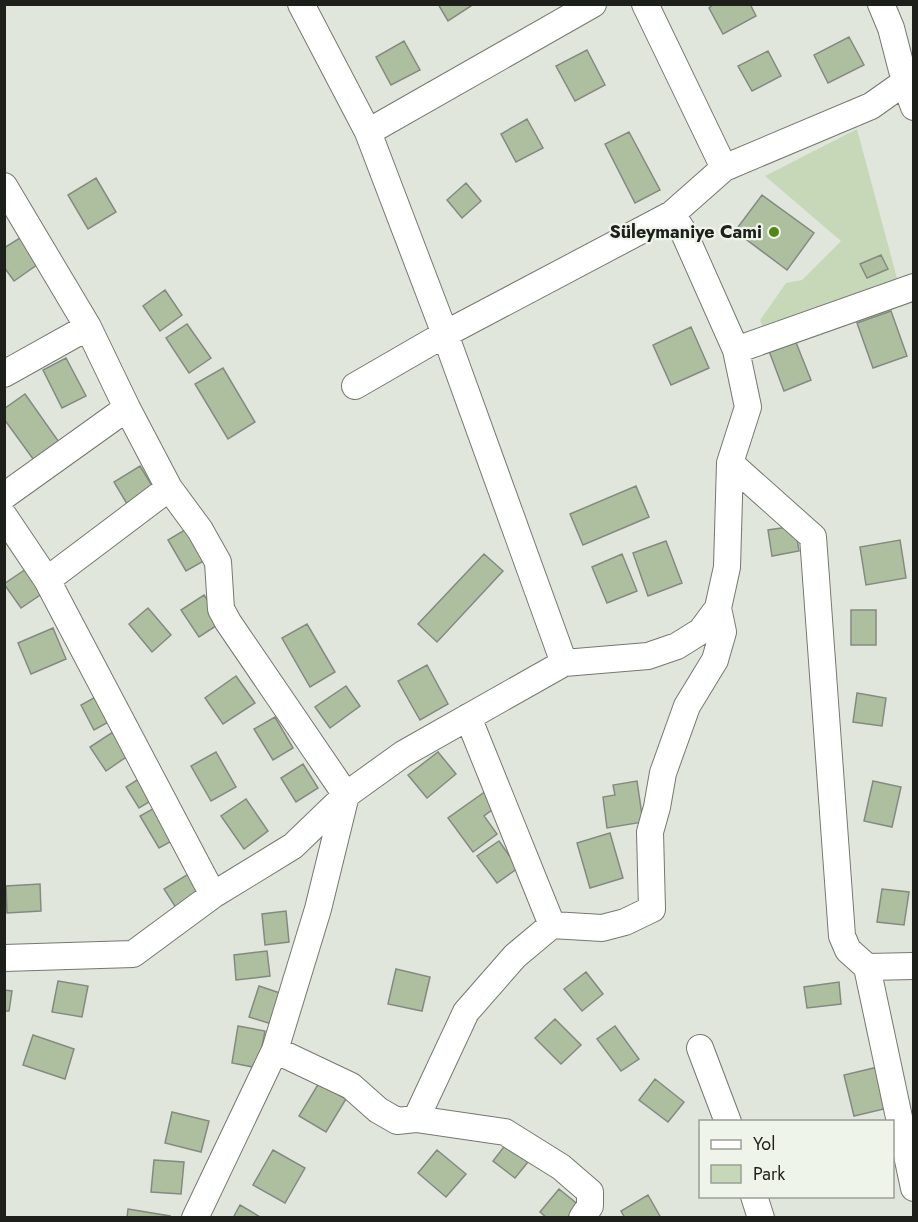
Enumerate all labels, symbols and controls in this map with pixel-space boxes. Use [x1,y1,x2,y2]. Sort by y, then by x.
place label: Süleymaniye Cami [609,219,762,245]
marker: Süleymaniye Cami [767,225,781,239]
legend [699,1120,894,1198]
text: Yol [753,1131,775,1157]
text: Park [753,1161,785,1187]

